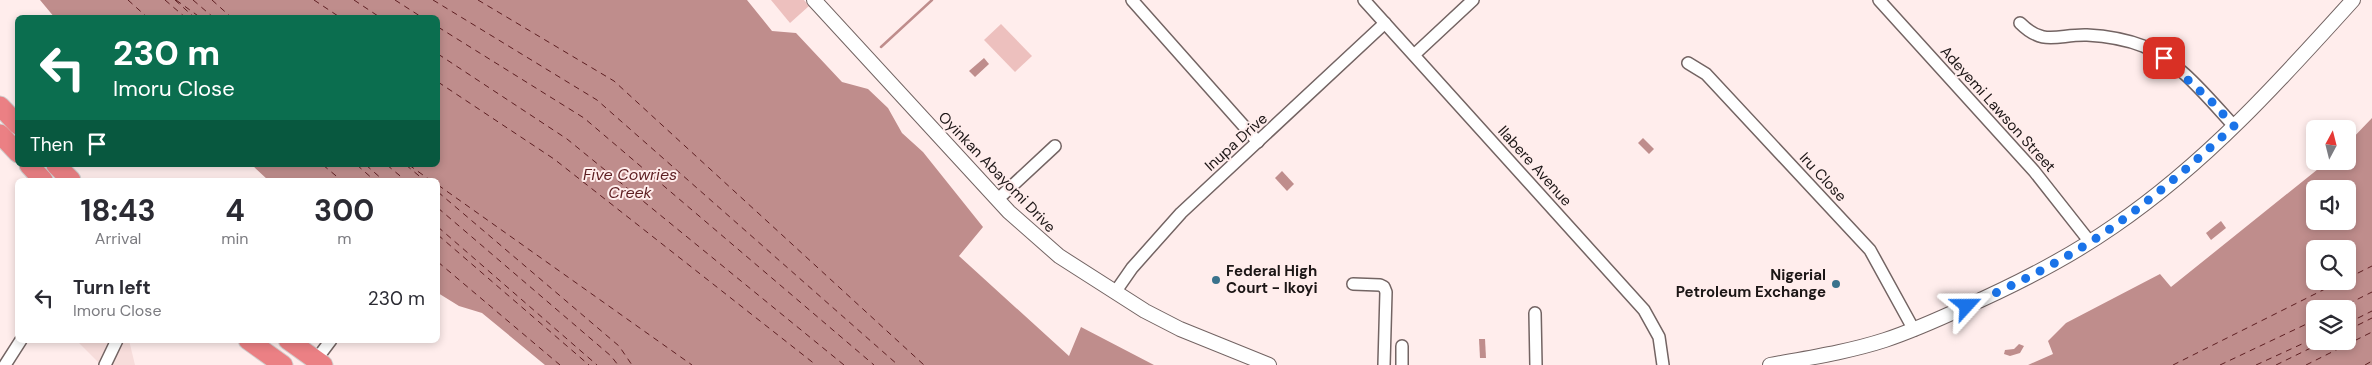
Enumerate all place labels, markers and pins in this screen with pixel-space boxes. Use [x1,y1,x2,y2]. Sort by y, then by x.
pin [2143,37,2185,79]
place label: Federal High Court - Ikoyi [1226,261,1318,298]
place label: Nigerial Petroleum Exchange [1676,265,1826,302]
marker: Federal High Court - Ikoyi [1210,274,1222,286]
marker: Nigerial Petroleum Exchange [1830,278,1842,290]

